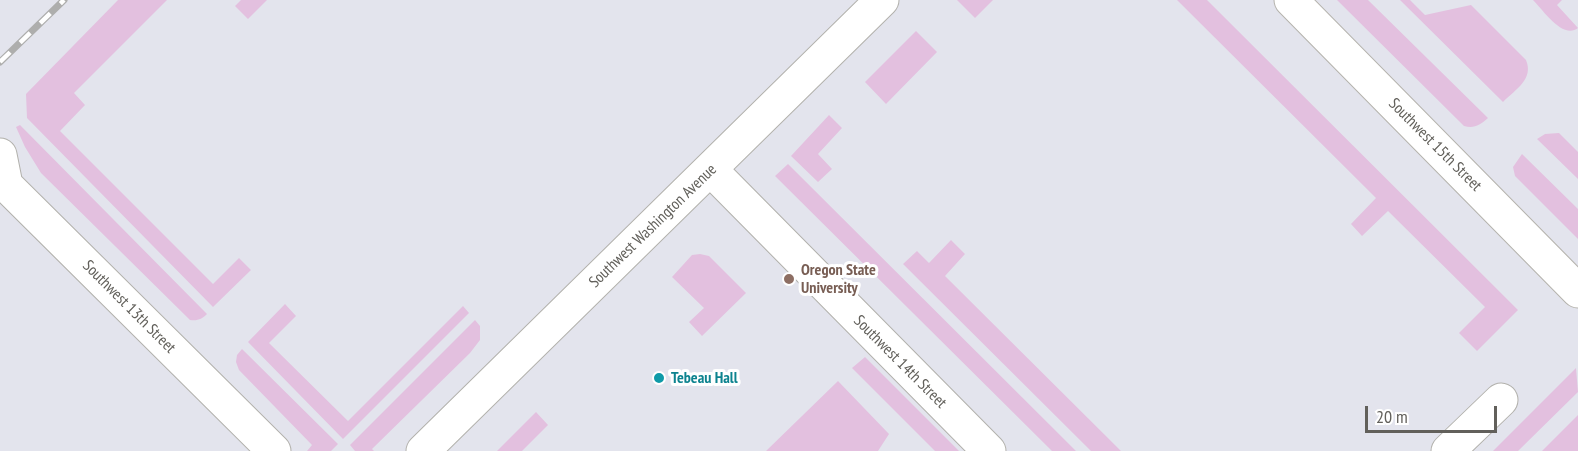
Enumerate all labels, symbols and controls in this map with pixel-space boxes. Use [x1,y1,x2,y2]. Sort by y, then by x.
street label: Southwest 15th Street [1385,95,1485,195]
street label: Southwest Washington Avenue [585,160,721,292]
street label: Southwest 13th Street [79,257,179,357]
place label: Oregon State University [801,260,876,298]
marker: Oregon State University [782,272,796,286]
street label: Southwest 14th Street [850,312,950,412]
place label: Tebeau Hall [671,368,738,388]
marker: Tebeau Hall [652,371,666,385]
scale bar [1368,394,1500,432]
text: 20 m [1376,405,1408,428]

